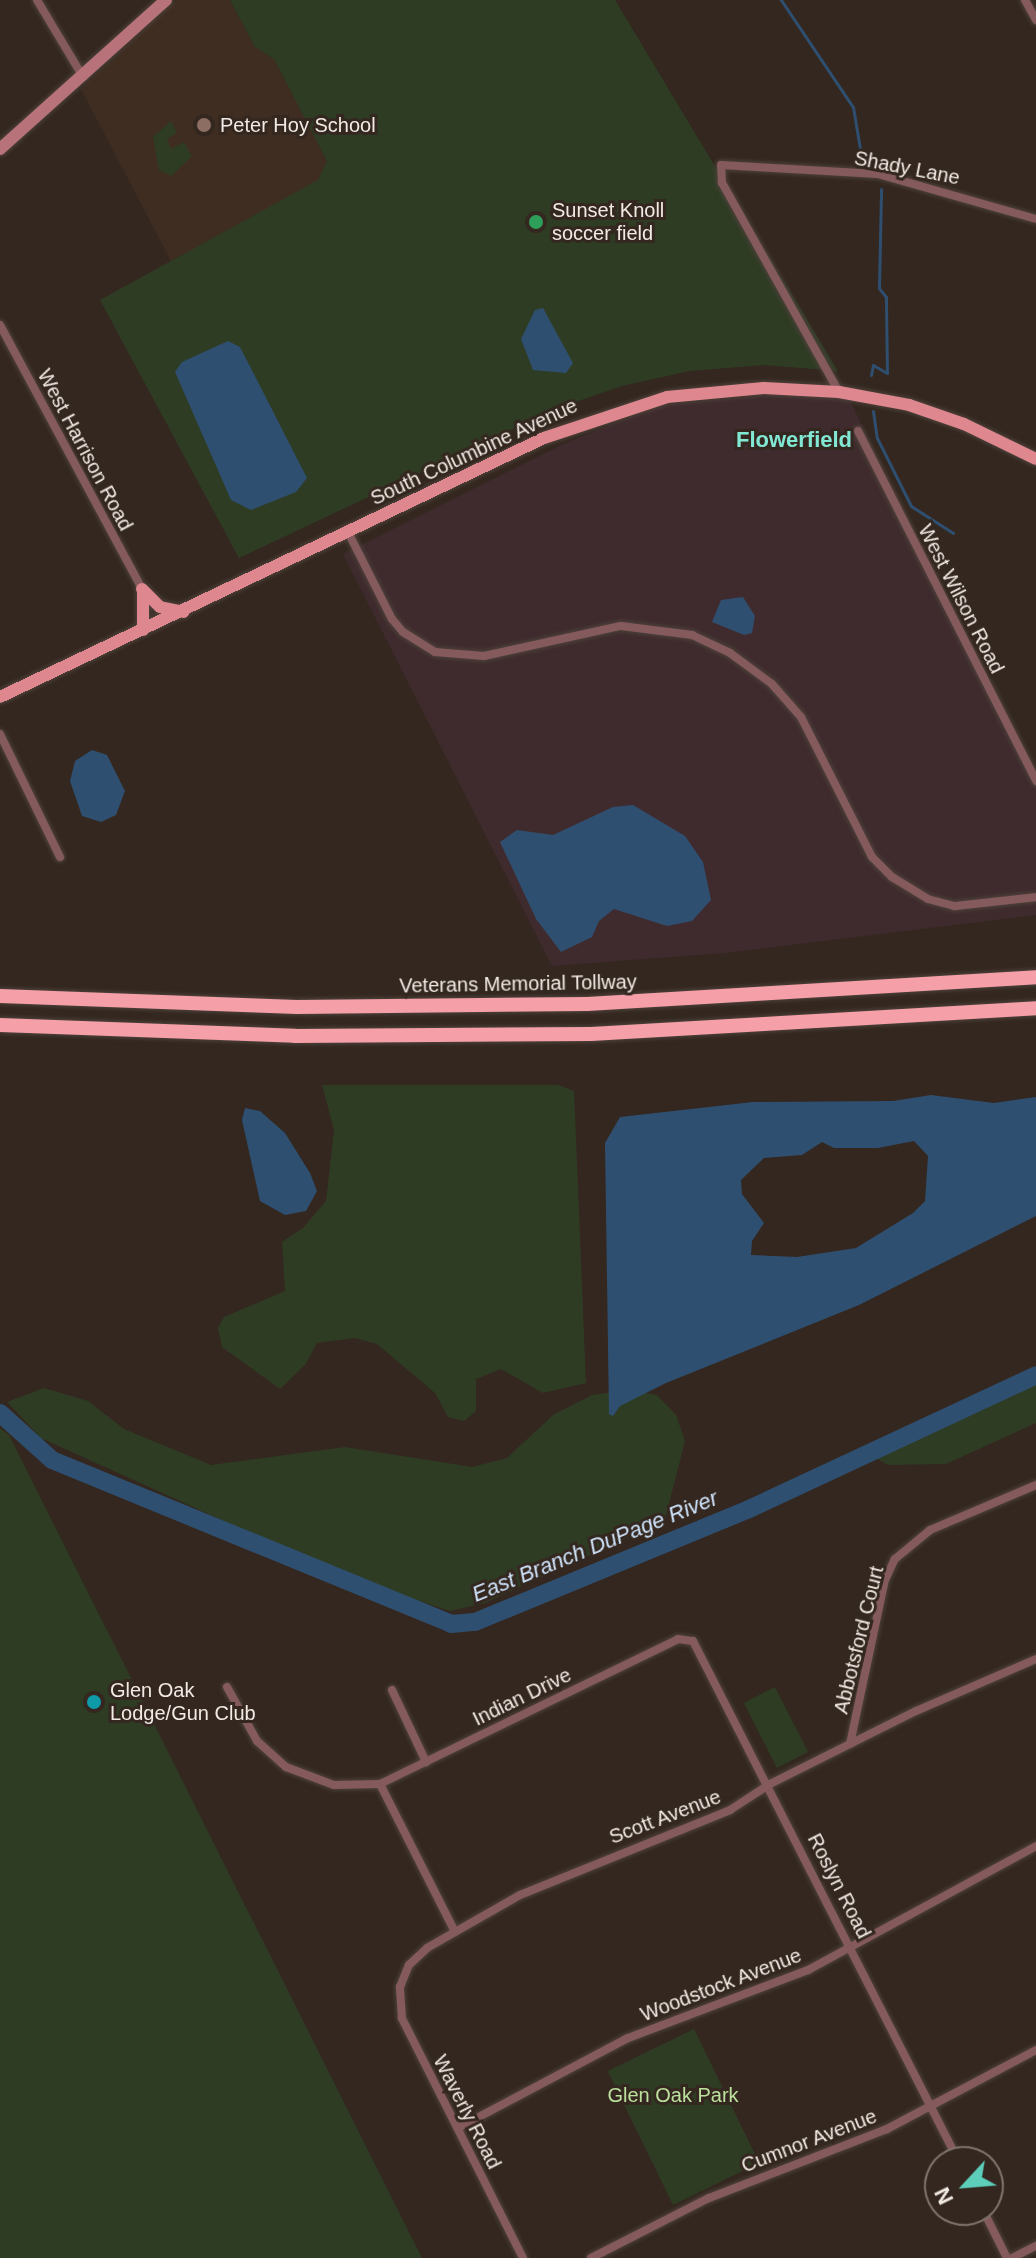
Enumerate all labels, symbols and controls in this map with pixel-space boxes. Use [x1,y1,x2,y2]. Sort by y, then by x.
place label: Peter Hoy School [220,113,376,137]
marker: Peter Hoy School [195,116,213,134]
street label: Shady Lane [852,146,962,190]
place label: Sunset Knoll soccer field [552,198,664,245]
marker: Sunset Knoll soccer field [527,213,545,231]
street label: West Harrison Road [32,365,138,535]
street label: South Columbine Avenue [366,393,582,511]
district label: Flowerfield [736,427,852,453]
street label: West Wilson Road [913,520,1009,678]
street label: Veterans Memorial Tollway [399,970,637,998]
water label: East Branch DuPage River [468,1485,722,1607]
street label: Abbotsford Court [829,1564,889,1716]
street label: Indian Drive [469,1663,575,1731]
place label: Glen Oak Lodge/Gun Club [110,1678,256,1725]
marker: Glen Oak Lodge/Gun Club [85,1693,103,1711]
street label: Scott Avenue [605,1785,725,1849]
street label: Roslyn Road [802,1830,876,1942]
street label: Woodstock Avenue [637,1943,805,2027]
street label: Waverly Road [428,2051,506,2173]
park label: Glen Oak Park [607,2083,739,2107]
street label: Cumnor Avenue [737,2104,881,2178]
north arrow [924,2146,1004,2226]
text: N [929,2183,958,2208]

